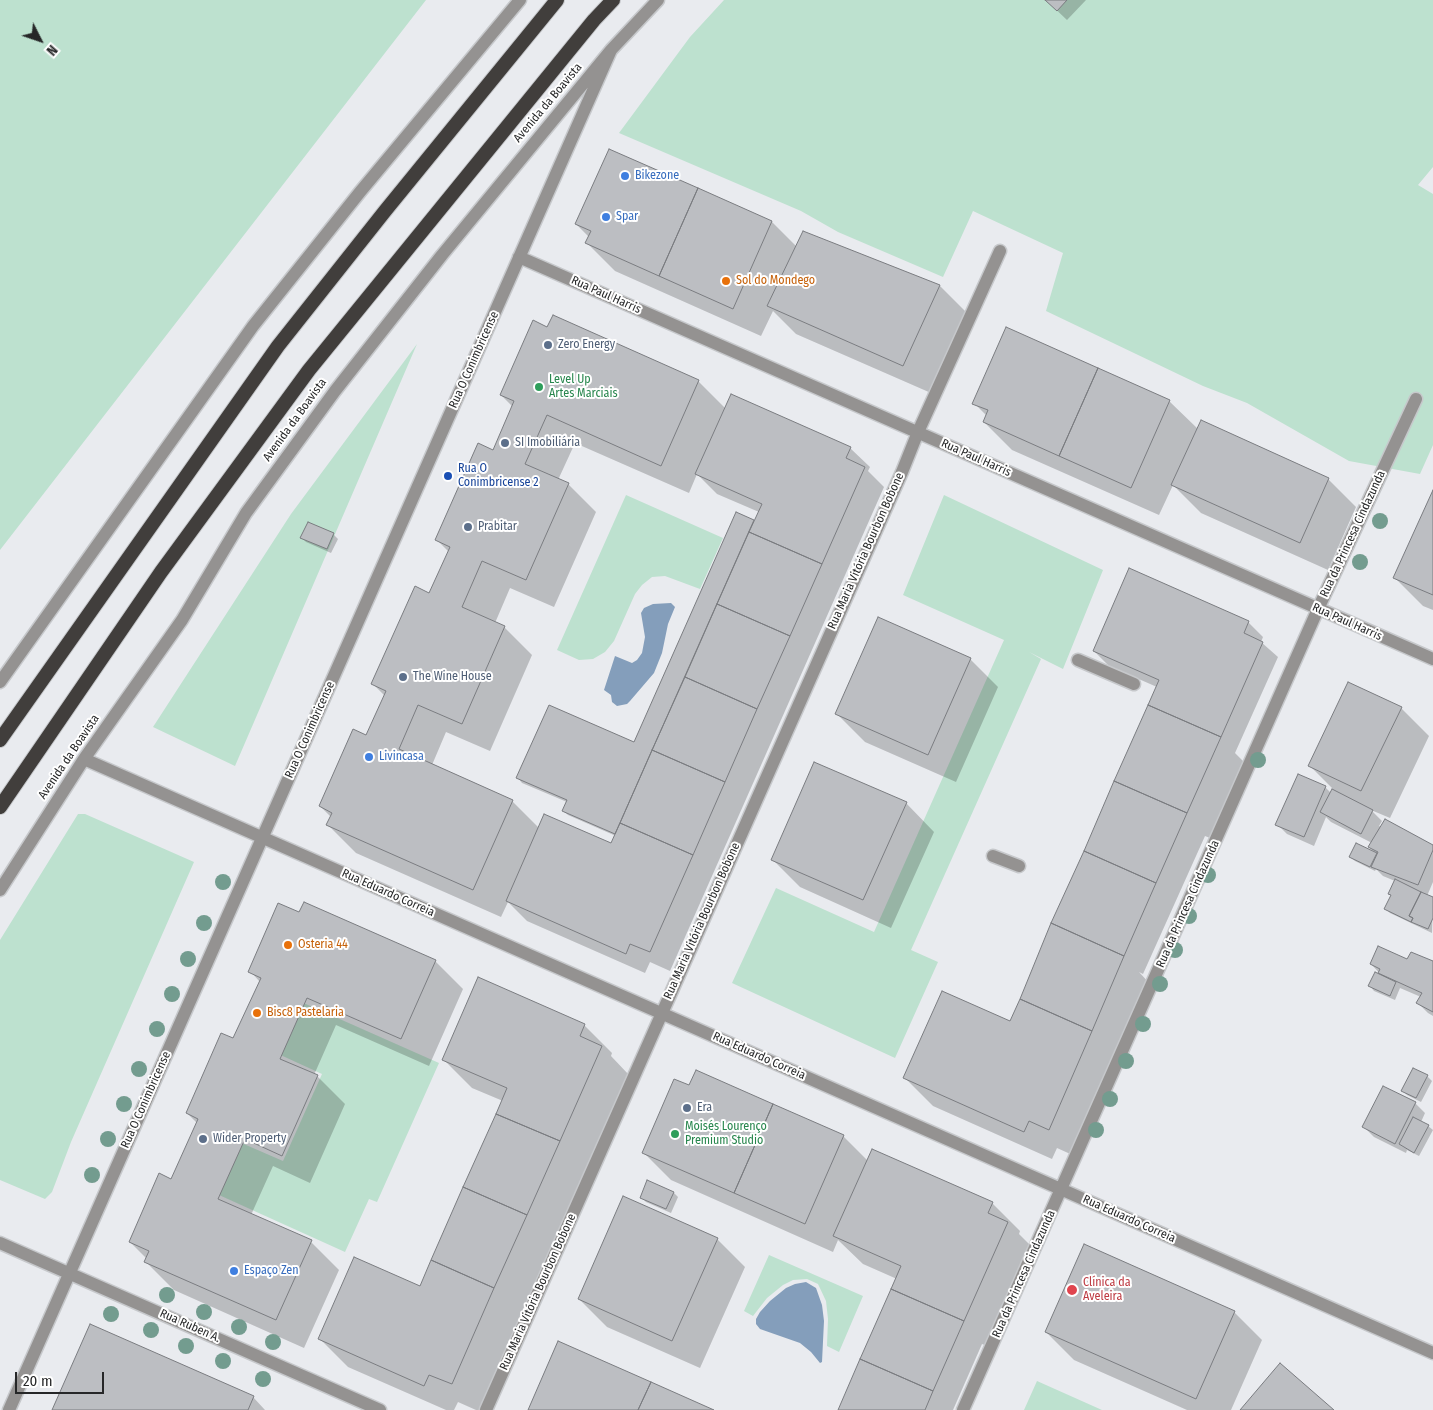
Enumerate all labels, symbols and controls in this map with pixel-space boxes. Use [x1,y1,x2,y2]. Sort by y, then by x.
north arrow [15,15,65,65]
text: N [43,41,61,59]
street label: Avenida da Boavista [511,61,585,145]
place label: Bikezone [635,169,679,183]
marker: Bikezone [619,170,631,182]
place label: Spar [616,210,638,224]
marker: Spar [600,211,612,223]
street label: Rua Paul Harris [569,273,643,317]
place label: Sol do Mondego [736,274,815,288]
marker: Sol do Mondego [720,275,732,287]
street label: Rua O Conimbricense [446,309,502,411]
place label: Zero Energy [558,338,615,352]
marker: Zero Energy [542,339,554,351]
place label: Level Up Artes Marciais [549,373,618,401]
street label: Avenida da Boavista [260,376,330,464]
marker: Level Up Artes Marciais [533,381,545,393]
place label: SI Imobiliária [515,436,580,450]
street label: Rua Paul Harris [939,436,1013,480]
marker: SI Imobiliária [499,437,511,449]
place label: Rua O Conimbricense 2 [458,462,539,490]
street label: Rua da Princesa Cindazunda [1317,468,1389,600]
marker: Rua O Conimbricense 2 [442,470,454,482]
street label: Rua Maria Vitória Bourbon Bobone [825,470,907,632]
place label: Prabitar [478,520,517,534]
marker: Prabitar [462,521,474,533]
street label: Rua Paul Harris [1310,600,1384,644]
place label: The Wine House [413,670,492,684]
marker: The Wine House [397,671,409,683]
street label: Rua O Conimbricense [282,679,338,781]
street label: Avenida da Boavista [35,712,103,802]
place label: Livincasa [379,750,424,764]
marker: Livincasa [363,751,375,763]
street label: Rua da Princesa Cindazunda [1153,838,1223,970]
street label: Rua Maria Vitória Bourbon Bobone [661,840,743,1002]
street label: Rua Eduardo Correia [339,866,437,920]
place label: Osteria 44 [298,938,348,952]
marker: Osteria 44 [282,939,294,951]
place label: Bisc8 Pastelaria [267,1006,344,1020]
marker: Bisc8 Pastelaria [251,1007,263,1019]
street label: Rua Eduardo Correia [710,1029,808,1083]
street label: Rua O Conimbricense [118,1049,174,1151]
place label: Era [697,1101,712,1115]
marker: Era [681,1102,693,1114]
place label: Moisés Lourenço Premium Studio [685,1120,767,1148]
marker: Moisés Lourenço Premium Studio [669,1128,681,1140]
place label: Wider Property [213,1132,286,1146]
marker: Wider Property [197,1133,209,1145]
street label: Rua Eduardo Correia [1080,1192,1178,1246]
street label: Rua da Princesa Cindazunda [989,1208,1059,1340]
street label: Rua Maria Vitória Bourbon Bobone [497,1211,579,1373]
place label: Espaço Zen [244,1264,299,1278]
marker: Espaço Zen [228,1265,240,1277]
place label: Clínica da Aveleira [1083,1276,1131,1304]
marker: Clínica da Aveleira [1065,1283,1079,1297]
street label: Rua Ruben A. [158,1306,222,1346]
scale bar [18,1362,106,1394]
text: 20 m [23,1372,53,1390]

